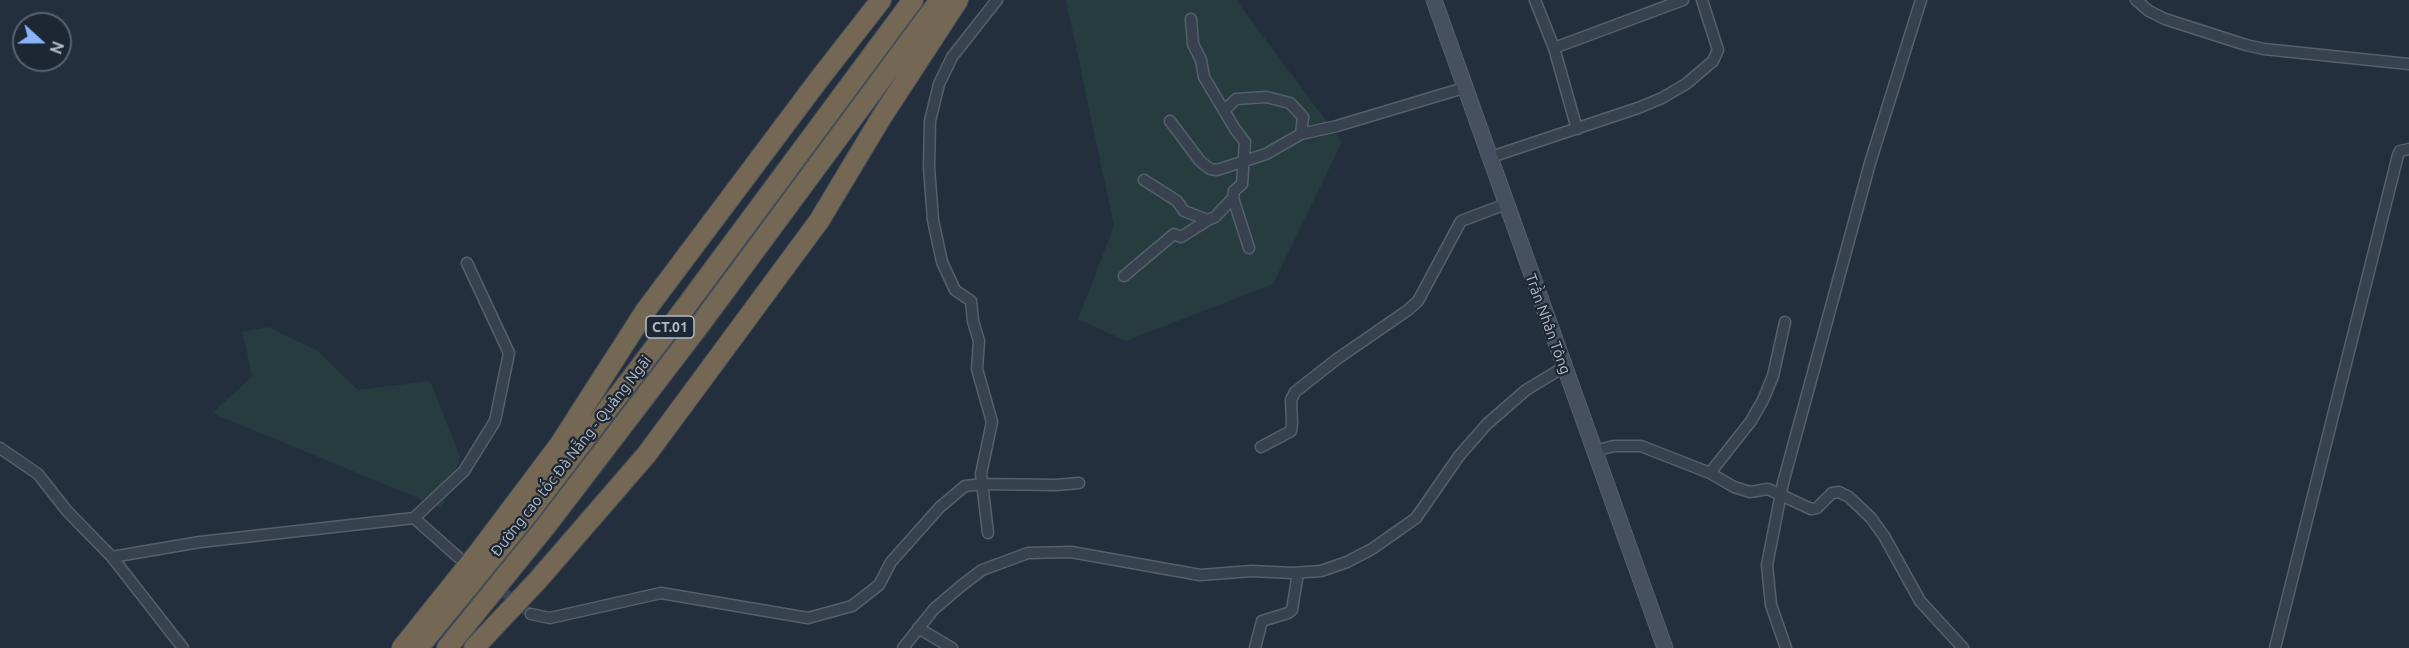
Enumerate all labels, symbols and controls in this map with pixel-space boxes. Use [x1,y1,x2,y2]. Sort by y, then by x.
north arrow [12,12,72,72]
text: N [46,39,67,57]
street label: Trần Nhân Tông [1521,271,1575,377]
road number: CT.01 [646,316,694,338]
street label: Đường cao tốc Đà Nẵng - Quảng Ngãi [487,352,655,560]

